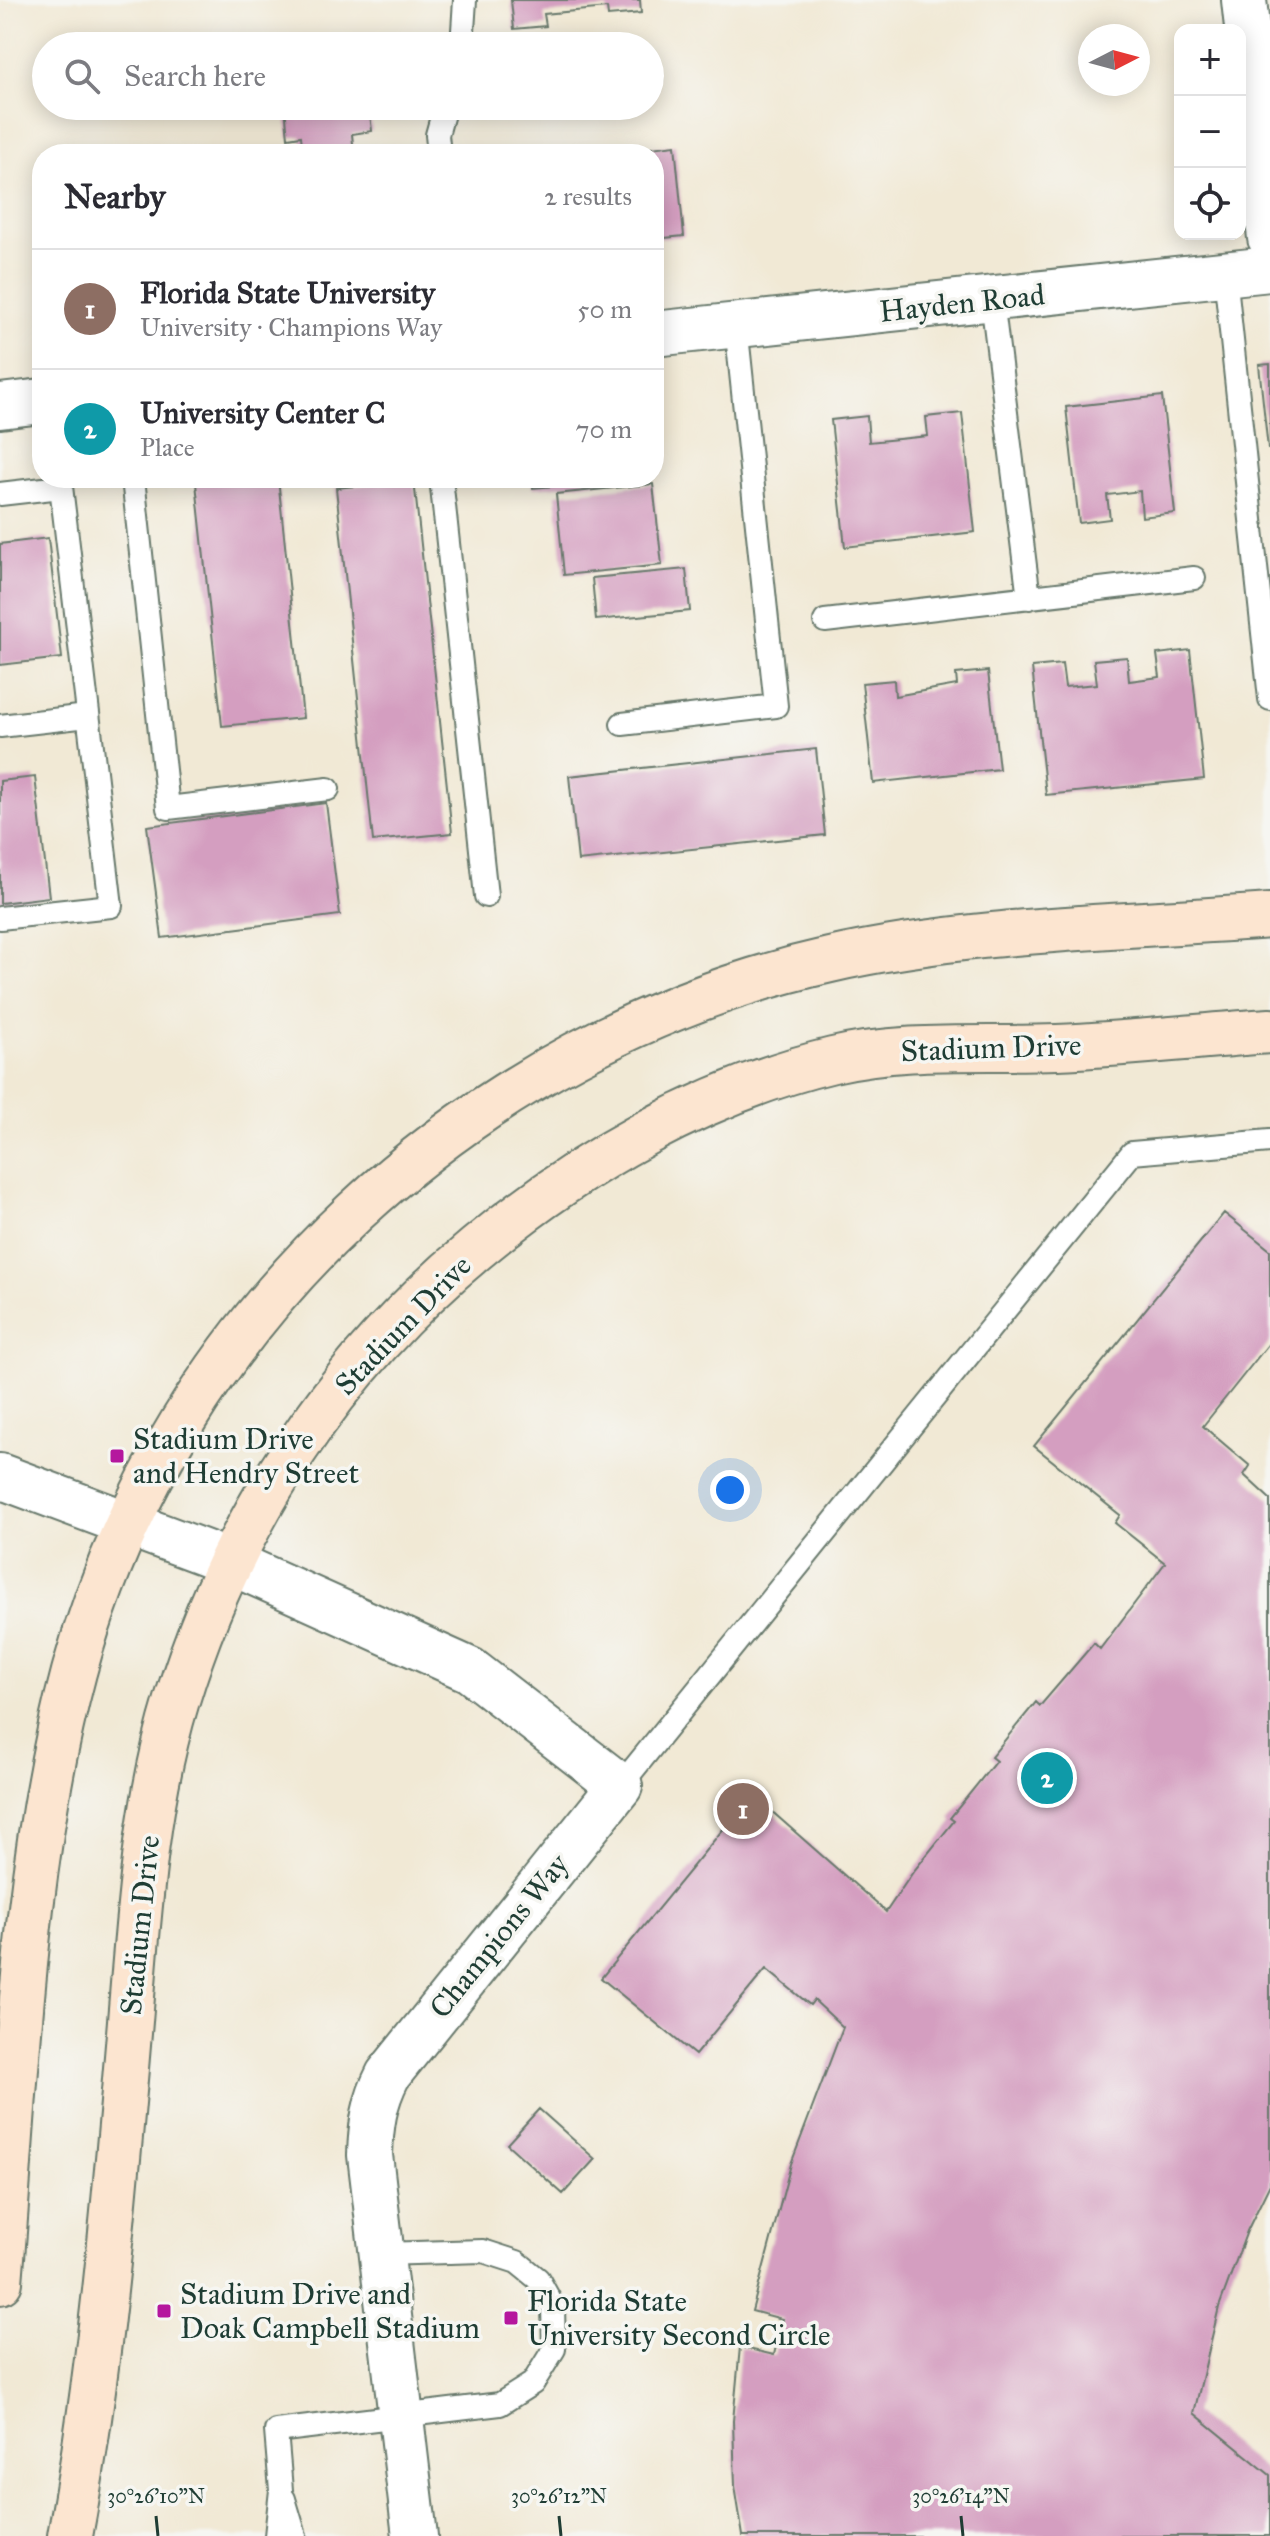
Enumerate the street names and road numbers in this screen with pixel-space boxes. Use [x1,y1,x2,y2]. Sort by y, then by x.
street label: Hayden Road [877,276,1047,330]
street label: Stadium Drive [900,1027,1082,1069]
street label: Stadium Drive [327,1248,479,1402]
street label: Stadium Drive [113,1833,167,2017]
street label: Champions Way [422,1846,577,2025]

